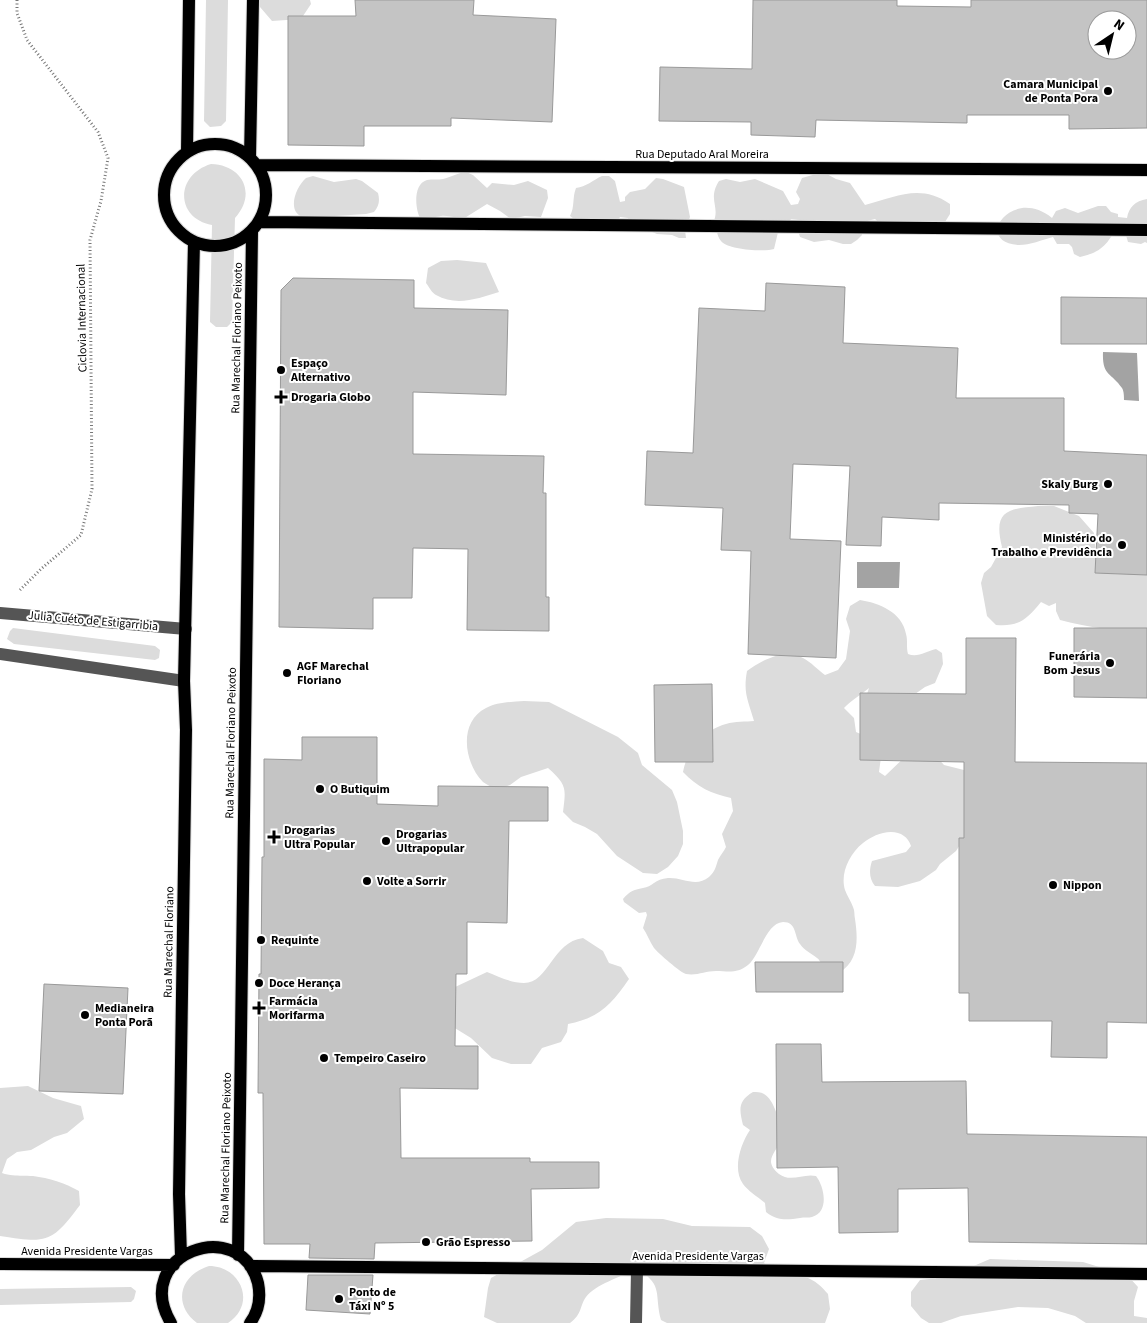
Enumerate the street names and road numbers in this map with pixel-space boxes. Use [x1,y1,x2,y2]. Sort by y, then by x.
street label: Rua Deputado Aral Moreira [635,146,769,163]
street label: Rua Marechal Floriano Peixoto [227,262,247,414]
street label: Ciclovia Internacional [73,263,91,373]
street label: Julia Cuéto de Estigarribia [27,607,159,635]
street label: Rua Marechal Floriano Peixoto [221,667,241,819]
street label: Rua Marechal Floriano [160,886,178,998]
street label: Rua Marechal Floriano Peixoto [216,1072,236,1224]
street label: Avenida Presidente Vargas [21,1243,153,1260]
street label: Avenida Presidente Vargas [632,1248,764,1265]

